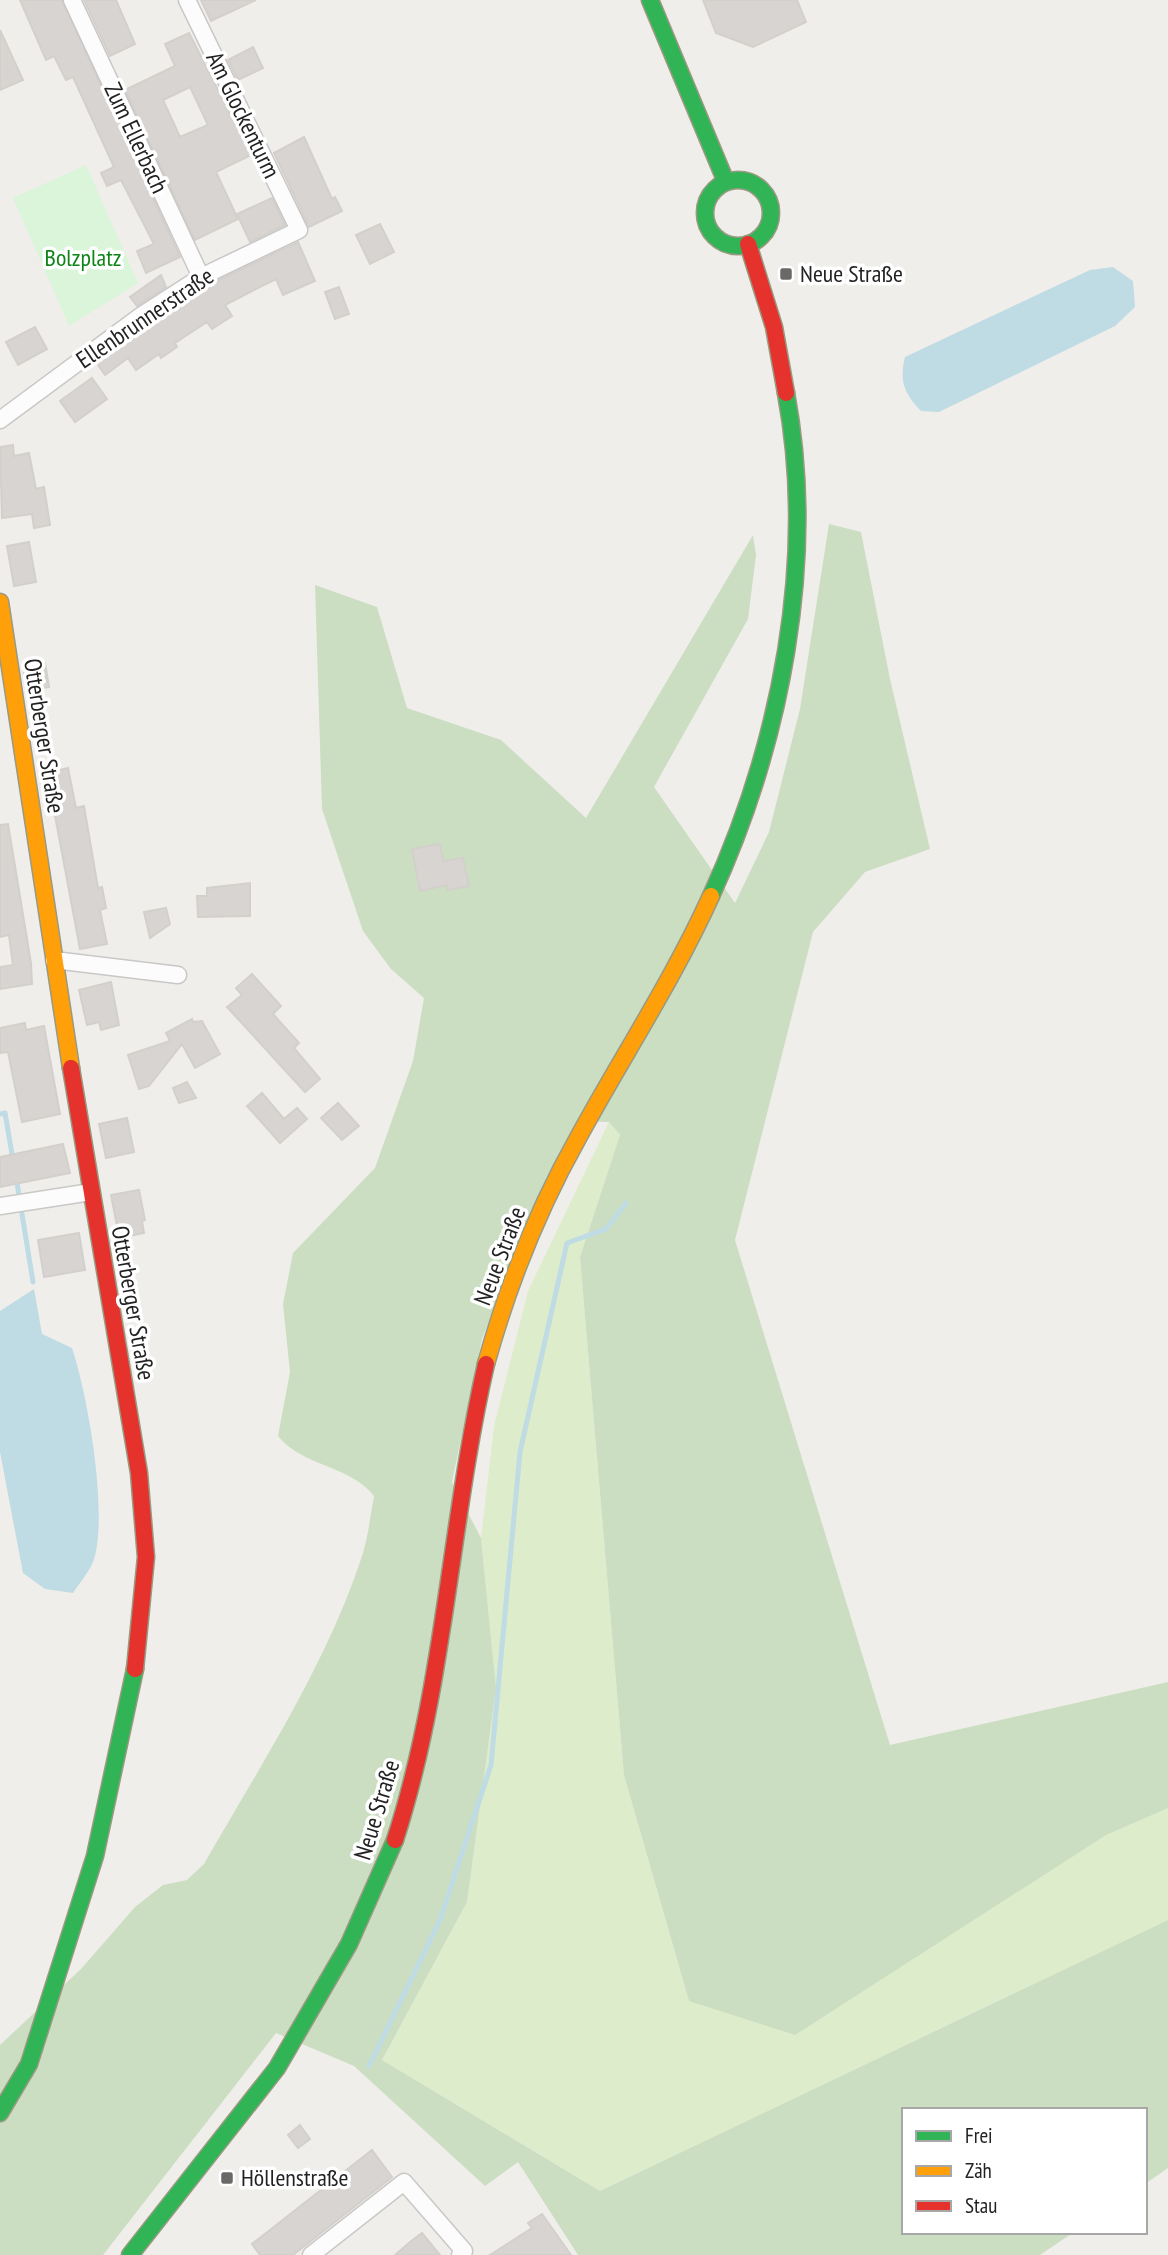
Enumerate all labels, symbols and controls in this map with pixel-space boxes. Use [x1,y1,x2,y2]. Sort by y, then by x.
street label: Am Glockenturm [199,46,287,183]
street label: Zum Ellerbach [97,78,176,198]
park label: Bolzplatz [45,242,121,273]
place label: Neue Straße [800,258,903,289]
street label: Ellenbrunnerstraße [70,260,219,375]
marker: Neue Straße [778,266,794,282]
street label: Otterberger Straße [17,656,72,815]
street label: Neue Straße [467,1202,532,1309]
street label: Otterberger Straße [105,1223,162,1383]
street label: Neue Straße [347,1756,406,1864]
legend [902,2108,1147,2234]
text: Frei [965,2122,993,2149]
text: Zäh [965,2157,992,2184]
place label: Höllenstraße [241,2162,348,2193]
marker: Höllenstraße [219,2170,235,2186]
text: Stau [965,2192,997,2219]

